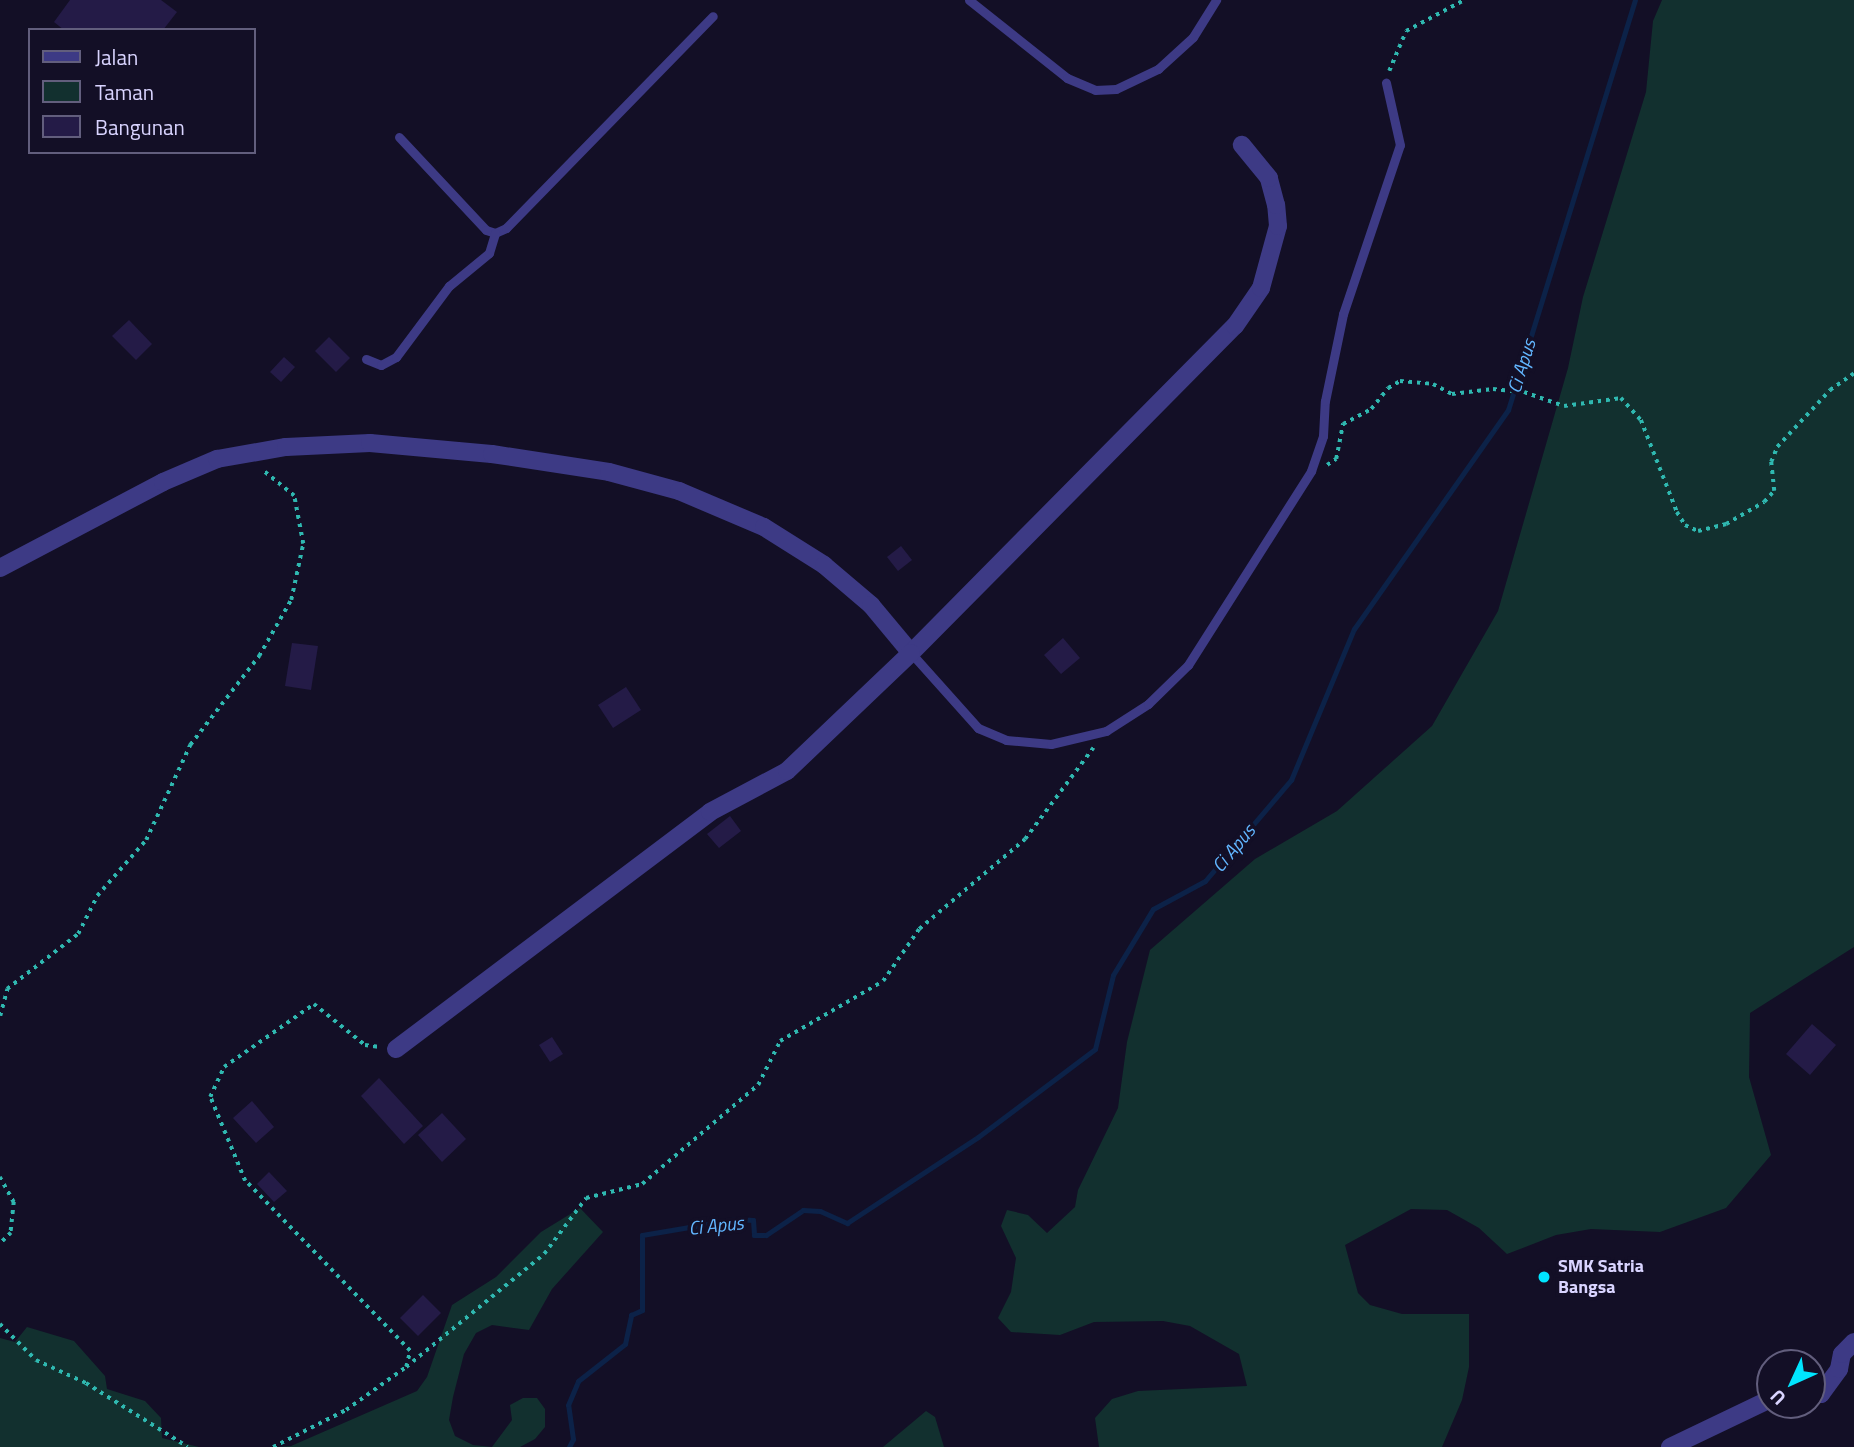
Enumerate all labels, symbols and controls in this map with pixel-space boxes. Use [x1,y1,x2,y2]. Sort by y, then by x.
legend [28,28,256,154]
text: Jalan [95,41,138,73]
text: Taman [95,76,154,108]
text: Bangunan [95,111,185,143]
water label: Ci Apus [1502,336,1540,396]
water label: Ci Apus [1206,819,1260,877]
water label: Ci Apus [687,1211,745,1239]
place label: SMK Satria Bangsa [1558,1256,1644,1298]
marker: SMK Satria Bangsa [1536,1269,1552,1285]
north arrow [1756,1349,1826,1419]
text: U [1763,1383,1792,1412]

